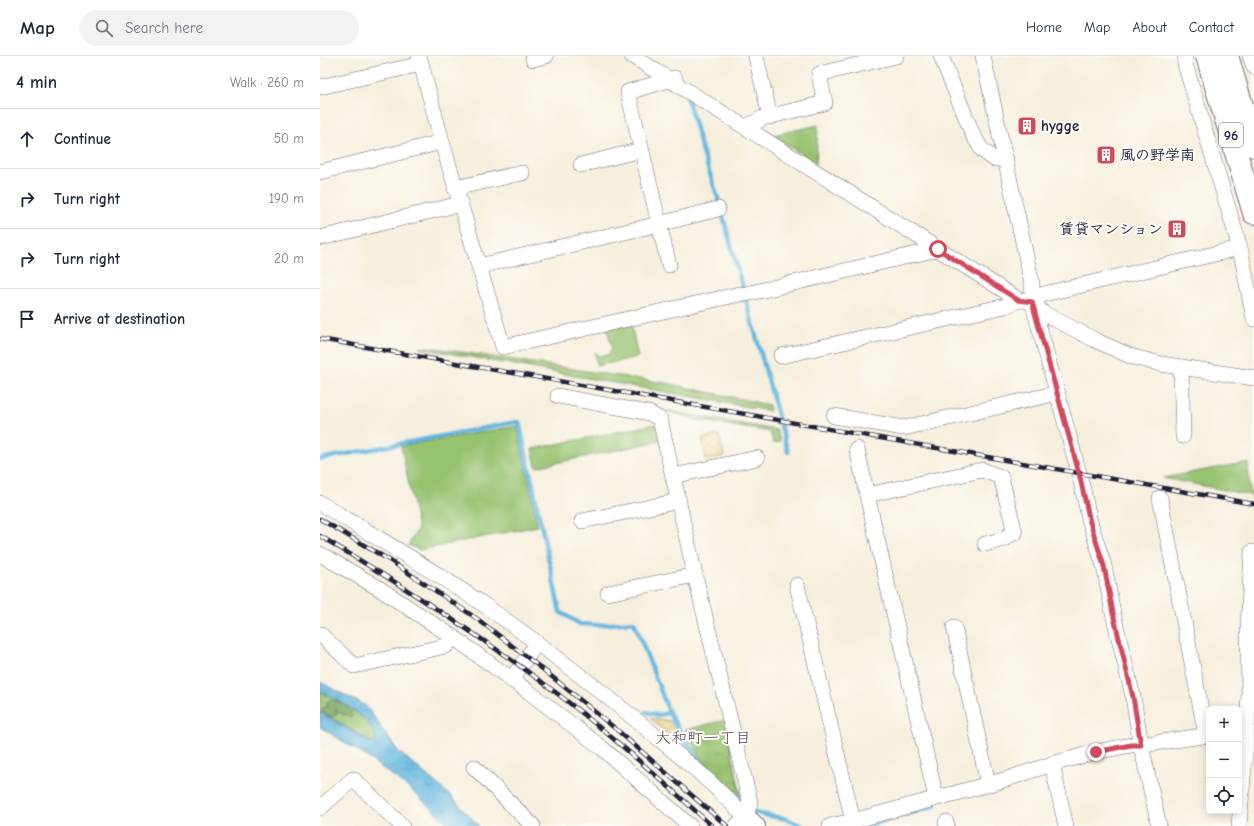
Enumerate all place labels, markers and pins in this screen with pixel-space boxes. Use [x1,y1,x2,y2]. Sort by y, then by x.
building icon: hygge [1016,115,1038,137]
place label: hygge [1041,117,1079,135]
building icon: 風の野学南 [1095,144,1117,166]
place label: 風の野学南 [1120,146,1195,164]
building icon: 賃貸マンション [1166,218,1188,240]
place label: 賃貸マンション [1059,220,1163,238]

